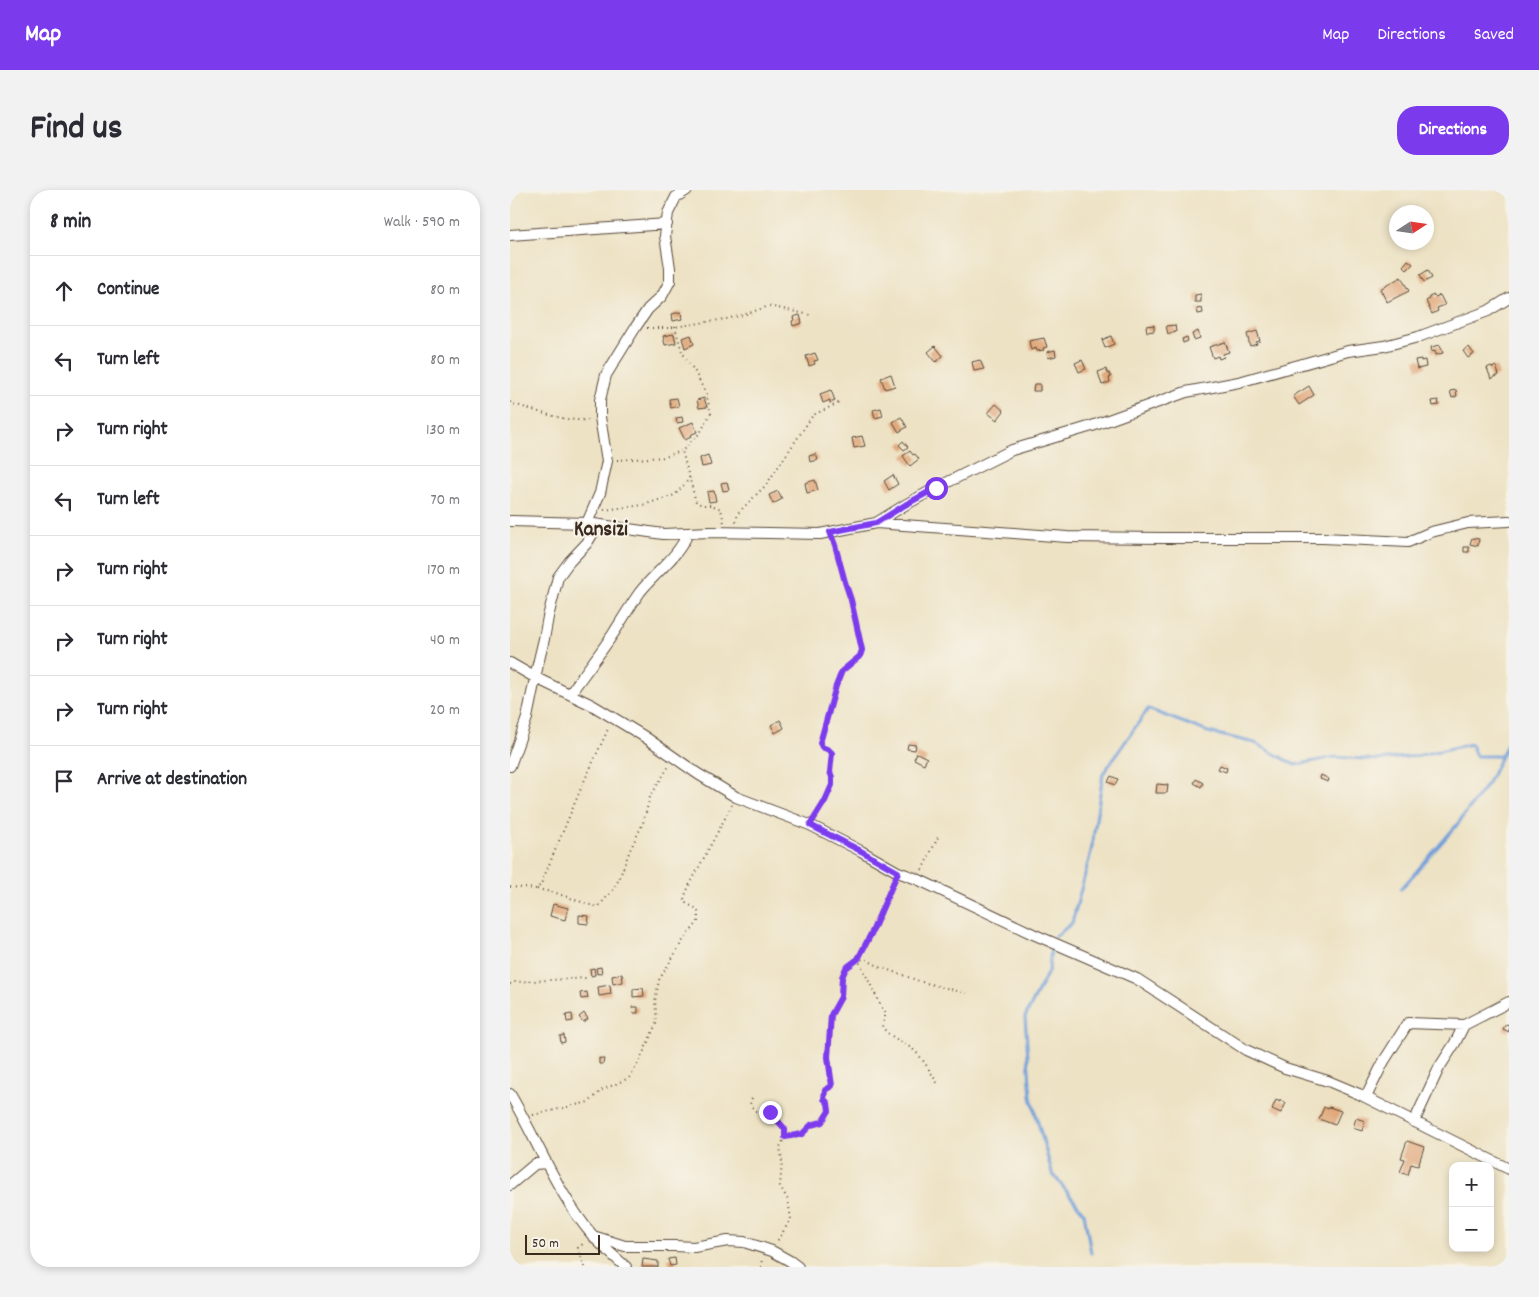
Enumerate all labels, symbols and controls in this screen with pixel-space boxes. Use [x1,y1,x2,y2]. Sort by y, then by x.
text: Map [25,18,61,52]
text: Map [1322,23,1349,48]
text: Directions [1377,23,1446,48]
text: Saved [1474,23,1514,48]
text: Find us [30,105,122,155]
button: Directions [1397,106,1509,155]
north arrow [1389,205,1434,250]
text: 8 min [50,208,91,238]
text: Walk · 590 m [384,211,460,234]
icon: ahead [50,277,78,305]
text: Continue [97,277,159,304]
text: 80 m [430,279,460,302]
icon: left [50,347,78,375]
text: Turn left [97,347,160,374]
text: 80 m [430,349,460,372]
icon: right [50,417,78,445]
text: Turn right [97,417,168,444]
text: 130 m [426,419,460,442]
route start [925,477,948,500]
icon: left [50,487,78,515]
text: Turn left [97,487,160,514]
text: 70 m [430,489,460,512]
district label: Kansizi [574,516,628,546]
icon: right [50,557,78,585]
text: Turn right [97,557,168,584]
text: 170 m [427,559,460,582]
icon: right [50,627,78,655]
text: Turn right [97,627,168,654]
text: 40 m [430,629,460,652]
icon: right [50,697,78,725]
text: Turn right [97,697,168,724]
text: 20 m [430,699,460,722]
icon: arrive [50,767,78,795]
text: Arrive at destination [97,767,247,794]
route end [759,1101,782,1124]
map controls [1449,1162,1494,1252]
button: + [1449,1162,1494,1207]
button: − [1449,1207,1494,1252]
scale bar [525,1232,600,1255]
text: 50 m [532,1234,559,1254]

